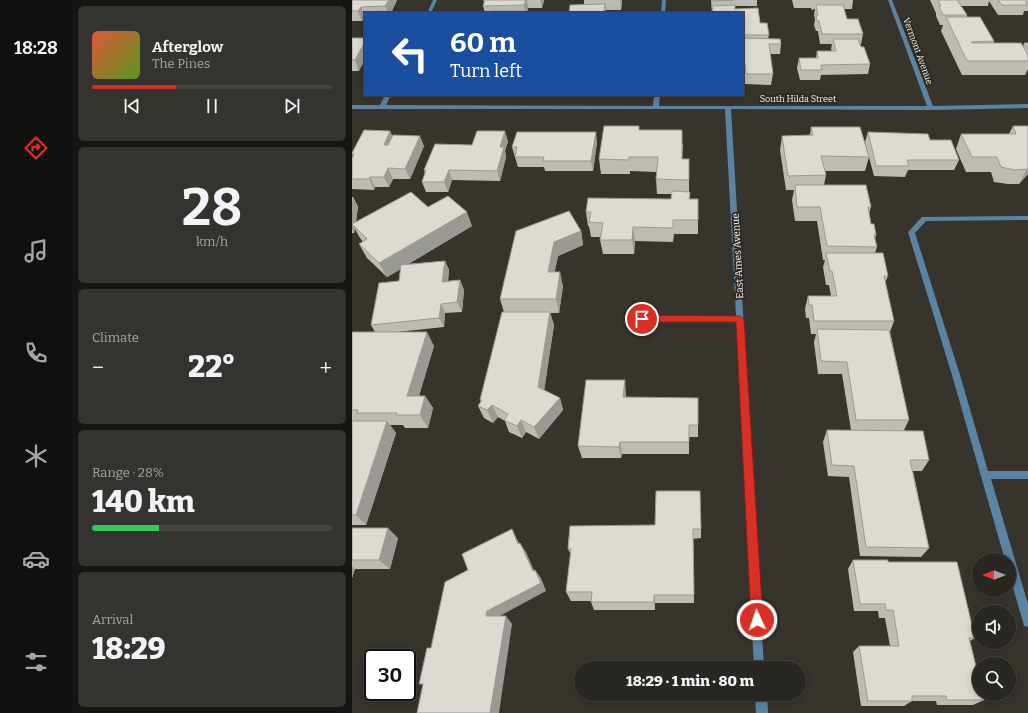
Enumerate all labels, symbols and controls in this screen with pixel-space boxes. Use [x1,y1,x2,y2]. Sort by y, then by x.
street label: Vermont Avenue [901,16,935,86]
text: 60 m [450,26,516,59]
icon: left [384,28,436,80]
text: 18:28 [14,37,58,59]
text: Afterglow [152,38,223,56]
text: The Pines [152,56,210,71]
text: Turn left [450,60,522,82]
street label: South Hilda Street [760,94,837,104]
icon: previous [121,95,143,117]
icon: pause [201,95,223,117]
icon: next [281,95,303,117]
icon: directions [22,134,50,162]
text: 28 [182,176,242,239]
street label: East Ames Avenue [730,213,746,299]
text: km/h [196,234,228,249]
icon: music [22,237,50,265]
pin [625,302,659,336]
icon: arrive [631,308,653,330]
text: Climate [92,330,139,345]
icon: phone [22,339,50,367]
text: 22° [188,349,236,385]
text: − [92,354,104,381]
text: + [319,354,332,381]
icon: climate [22,442,50,470]
text: Range · 28% [92,465,164,480]
text: 140 km [92,484,194,520]
icon: car [22,545,50,573]
north arrow [972,553,1016,597]
map controls [972,553,1016,701]
position arrow [736,599,778,641]
button: sound [972,605,1016,649]
text: Arrival [92,612,133,627]
text: 18:29 [92,631,166,667]
icon: filters [22,648,50,676]
speed limit sign: 30 [364,649,416,701]
button: search [972,657,1016,701]
text: 18:29 · 1 min · 80 m [626,672,754,690]

